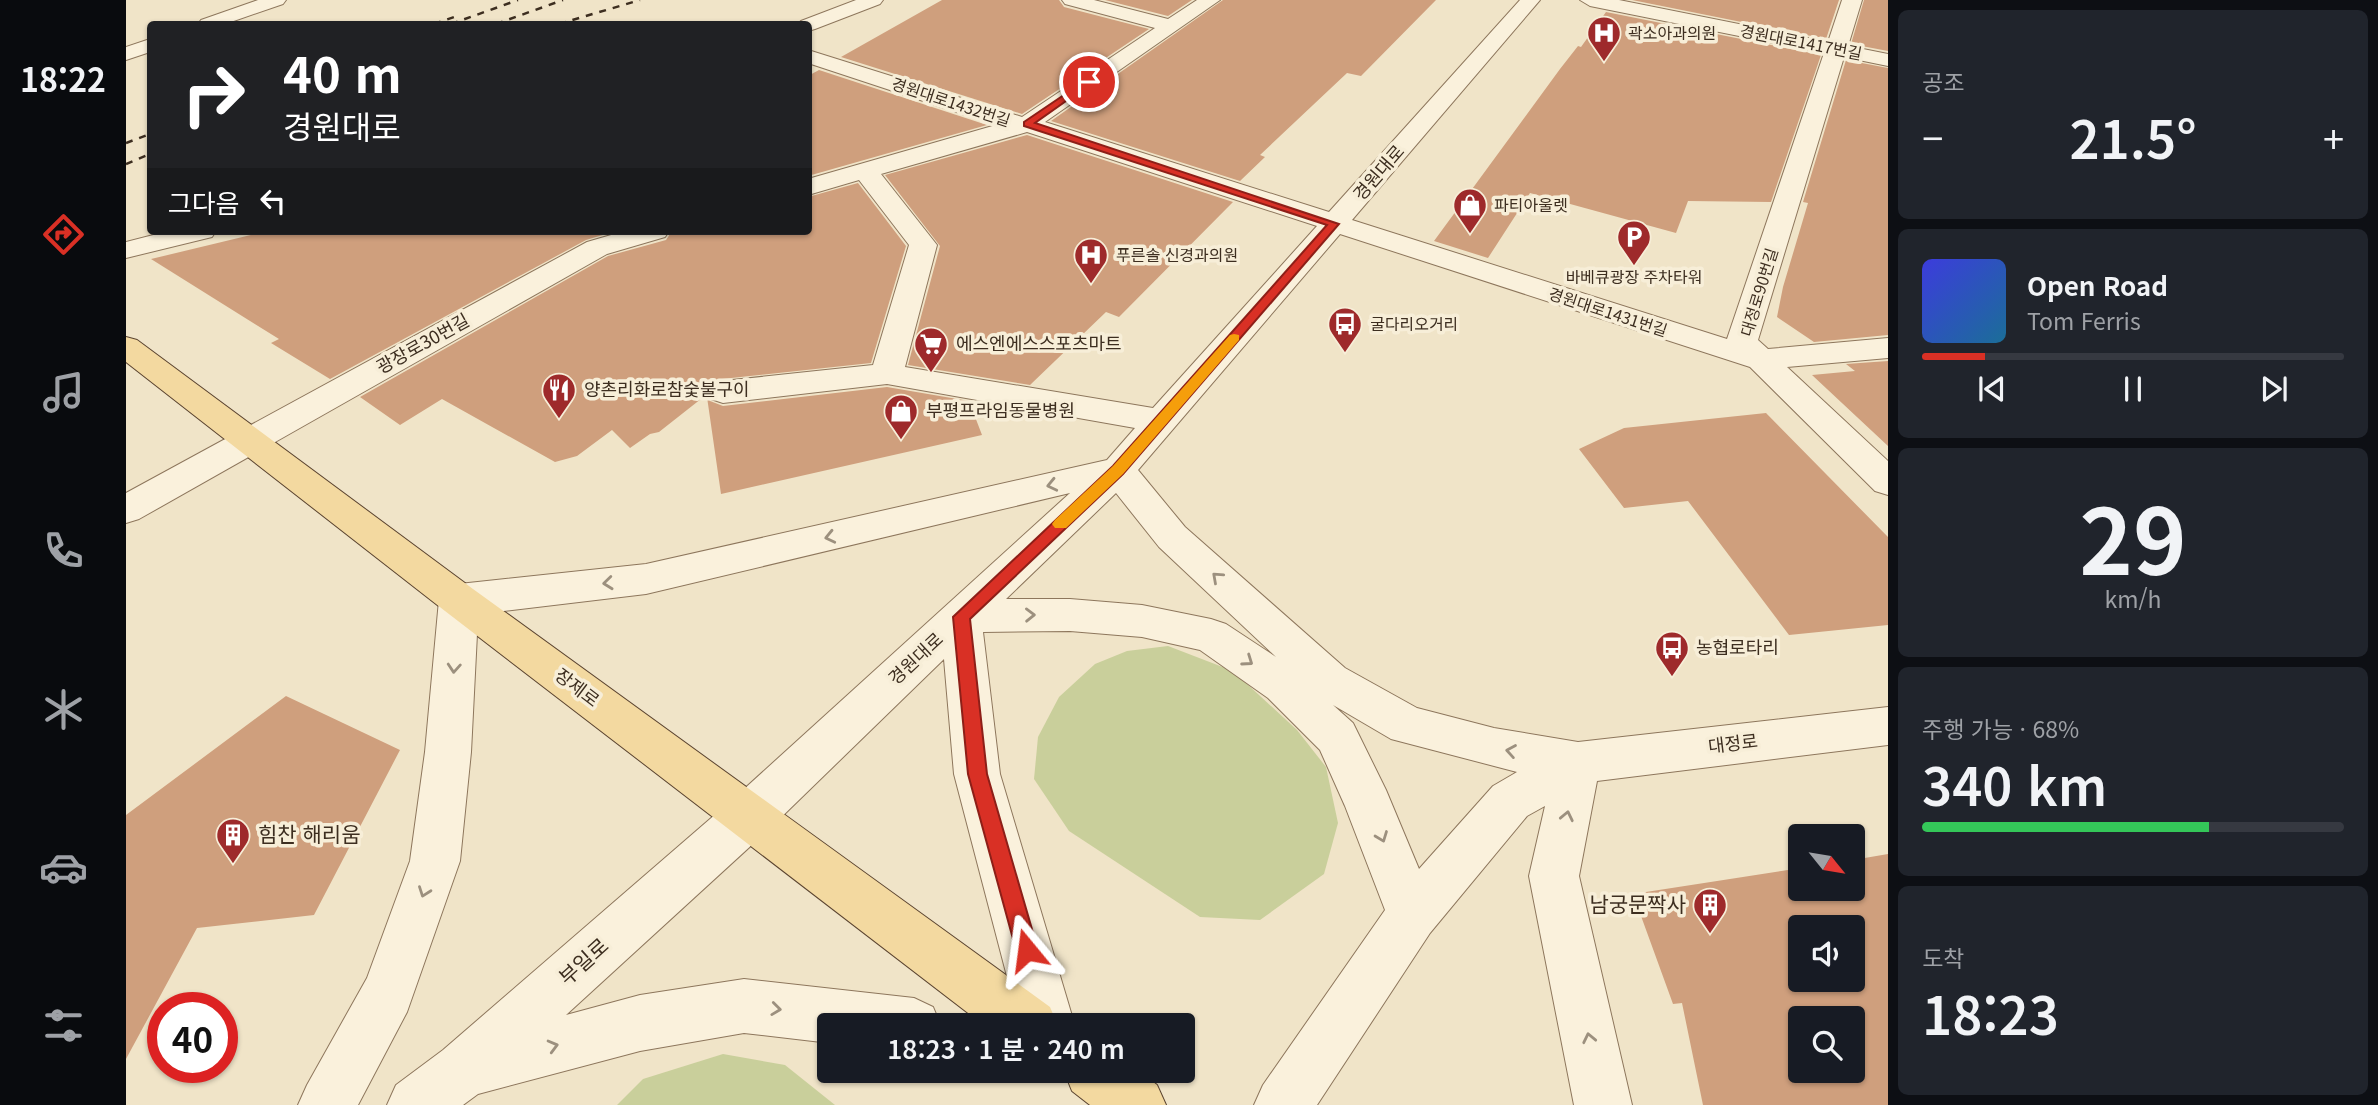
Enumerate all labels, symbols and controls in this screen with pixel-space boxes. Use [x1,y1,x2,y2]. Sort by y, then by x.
hospital icon: 곽소아과의원 [1585,14,1623,63]
street label: 경원대로1417번길 [1738,17,1864,65]
place label: 곽소아과의원 [1628,20,1716,44]
text: 40 m [283,36,402,107]
icon: right [168,49,259,140]
pin [1059,52,1119,112]
text: 18:22 [20,55,106,101]
icon: arrive [1070,63,1108,101]
text: 공조 [1922,64,1964,98]
street label: 경원대로1432번길 [889,71,1014,132]
text: 21.5° [2069,99,2197,174]
text: 경원대로 [283,102,401,148]
text: − [1922,109,1943,164]
text: + [2323,109,2344,164]
street label: 경원대로 [1346,138,1409,205]
icon: left [254,182,292,220]
text: 그다음 [168,183,240,220]
shop icon: 파티아울렛 [1451,186,1489,235]
place label: 파티아울렛 [1494,192,1568,216]
icon: directions [39,210,88,259]
parking icon: 바베큐광장 주차타워 [1615,218,1653,267]
hospital icon: 푸른솔 신경과의원 [1072,236,1110,285]
place label: 푸른솔 신경과의원 [1116,242,1238,266]
street label: 대정로90번길 [1733,245,1783,339]
place label: 바베큐광장 주차타워 [1566,264,1702,288]
text: Open Road [2027,266,2168,303]
street label: 경원대로1431번길 [1546,281,1671,342]
text: Tom Ferris [2027,303,2141,337]
bus stop icon: 굴다리오거리 [1326,305,1364,354]
street label: 광장로30번길 [371,306,473,379]
place label: 굴다리오거리 [1370,311,1458,335]
supermarket icon: 에스엔에스스포츠마트 [912,325,950,374]
place label: 에스엔에스스포츠마트 [956,329,1122,355]
icon: music [39,368,88,417]
icon: previous [1973,370,2011,408]
icon: pause [2114,370,2152,408]
icon: next [2255,370,2293,408]
restaurant icon: 양촌리화로참숯불구이 [540,371,578,420]
place label: 양촌리화로참숯불구이 [584,375,750,401]
shop icon: 부평프라임동물병원 [882,392,920,441]
place label: 부평프라임동물병원 [926,396,1075,422]
text: 29 [2079,469,2187,601]
one-way arrow [1046,477,1058,492]
icon: phone [39,526,88,575]
one-way arrow [824,528,836,543]
one-way arrow [1212,573,1225,586]
one-way arrow [602,576,613,591]
text: km/h [2105,581,2162,615]
one-way arrow [1024,608,1035,623]
street label: 경원대로 [882,625,948,690]
bus stop icon: 농협로타리 [1653,629,1691,678]
place label: 농협로타리 [1696,633,1779,659]
one-way arrow [1240,653,1253,666]
street label: 장제로 [551,661,606,712]
one-way arrow [447,663,462,674]
icon: climate [39,685,88,734]
text: 주행 가능 · 68% [1922,711,2079,745]
street label: 대정로 [1707,726,1759,758]
one-way arrow [1505,744,1517,759]
text: 340 km [1922,746,2107,821]
one-way arrow [1559,810,1574,822]
building icon: 힘찬 해리움 [214,816,252,865]
place label: 힘찬 해리움 [258,818,360,848]
north arrow [1788,824,1866,901]
map controls [1788,824,1865,1083]
one-way arrow [1373,831,1387,843]
icon: car [39,843,88,892]
one-way arrow [418,886,432,898]
building icon: 남궁문짝사 [1691,886,1729,935]
place label: 남궁문짝사 [1589,888,1686,918]
position arrow [990,913,1064,987]
button: sound [1788,915,1865,992]
street label: 부일로 [551,930,614,991]
text: 도착 [1922,940,1964,974]
text: 18:23 [1922,975,2059,1050]
speed limit sign: 40 [147,992,238,1083]
icon: filters [39,1001,88,1050]
one-way arrow [770,1002,782,1017]
button: search [1788,1006,1865,1083]
text: 18:23 · 1 분 · 240 m [887,1029,1125,1066]
one-way arrow [1582,1032,1597,1044]
one-way arrow [547,1040,559,1054]

